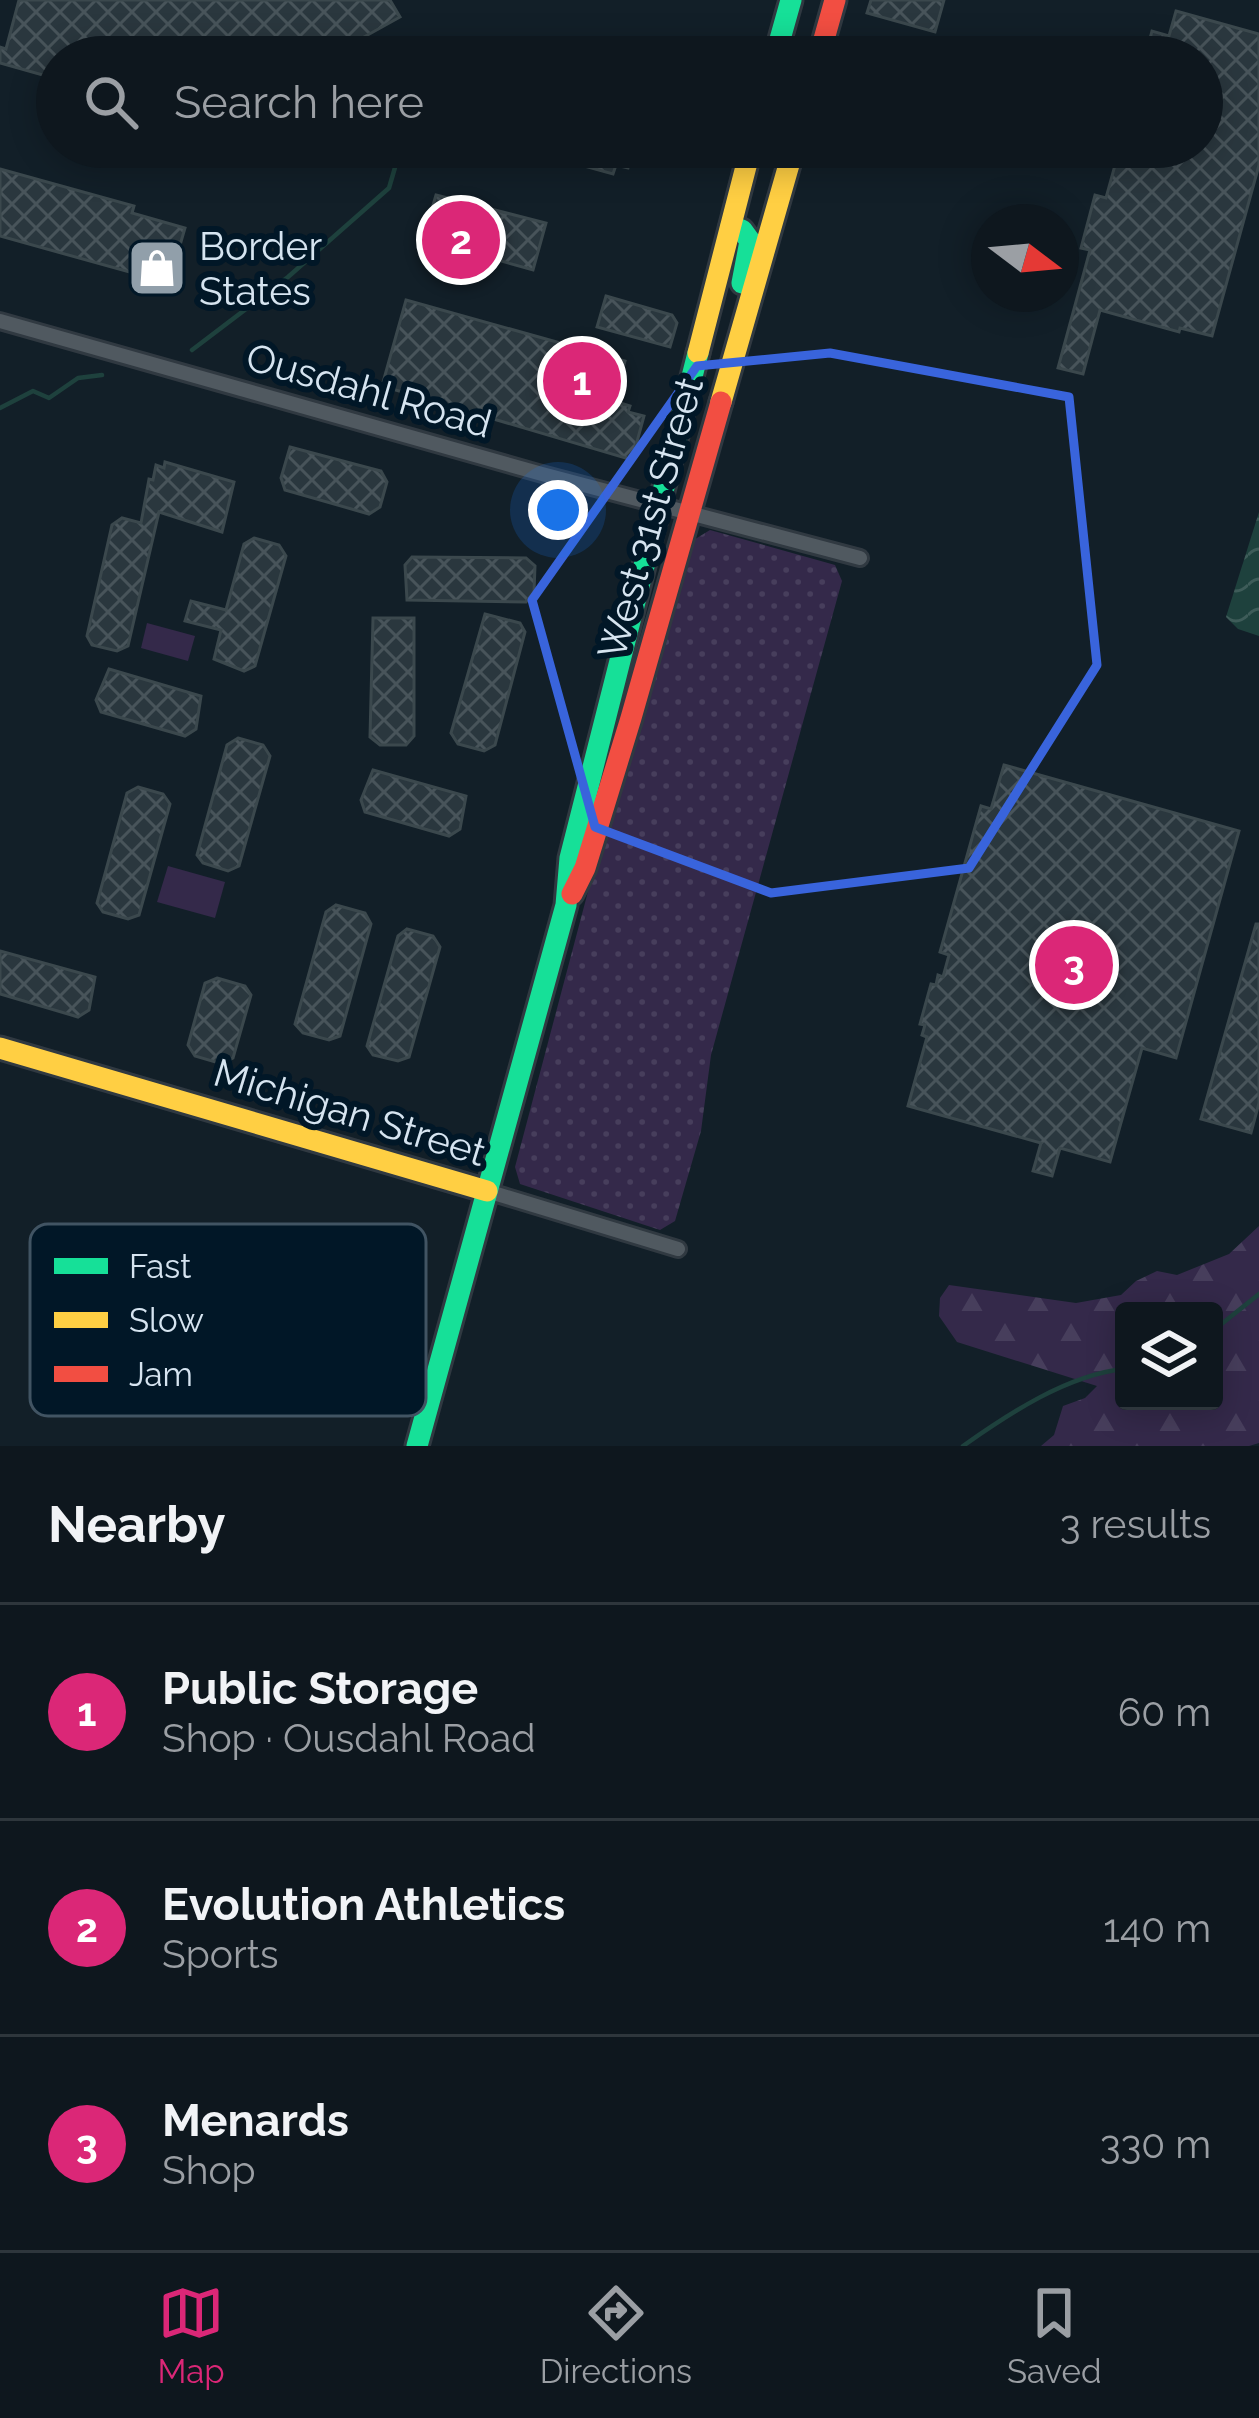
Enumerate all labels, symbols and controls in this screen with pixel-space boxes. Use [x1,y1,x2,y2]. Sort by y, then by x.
search box [36,36,1223,168]
icon: search [78,69,144,135]
text: Search here [174,76,424,129]
pin: 2 [422,195,500,285]
north arrow [971,204,1079,312]
place label: Border States [199,223,322,314]
shop icon: Border States [126,237,188,299]
street label: Ousdahl Road [241,333,497,447]
pin: 1 [543,336,621,426]
street label: West 31st Street [588,372,712,664]
your location [528,480,588,540]
pin: 3 [1035,920,1113,1010]
street label: Michigan Street [209,1049,491,1175]
legend [30,1224,426,1416]
text: Fast [129,1247,191,1286]
text: Slow [129,1301,204,1340]
map controls [1115,1302,1223,1410]
button: layers [1115,1302,1223,1410]
text: Jam [129,1355,193,1394]
text: Nearby [48,1494,225,1554]
text: 3 results [1060,1501,1211,1547]
text: Public Storage [162,1662,478,1715]
text: 1 [77,1689,97,1735]
text: 60 m [1118,1689,1211,1735]
text: Shop · Ousdahl Road [162,1715,535,1761]
text: Evolution Athletics [162,1878,565,1931]
text: 2 [76,1905,98,1951]
text: 140 m [1103,1905,1211,1951]
text: Sports [162,1931,279,1977]
text: Menards [162,2094,349,2147]
text: 3 [76,2121,98,2167]
text: 330 m [1100,2121,1211,2167]
text: Shop [162,2147,256,2193]
tab: Map [158,2280,225,2391]
tab: Directions [540,2280,692,2391]
tab: Saved [1007,2280,1101,2391]

